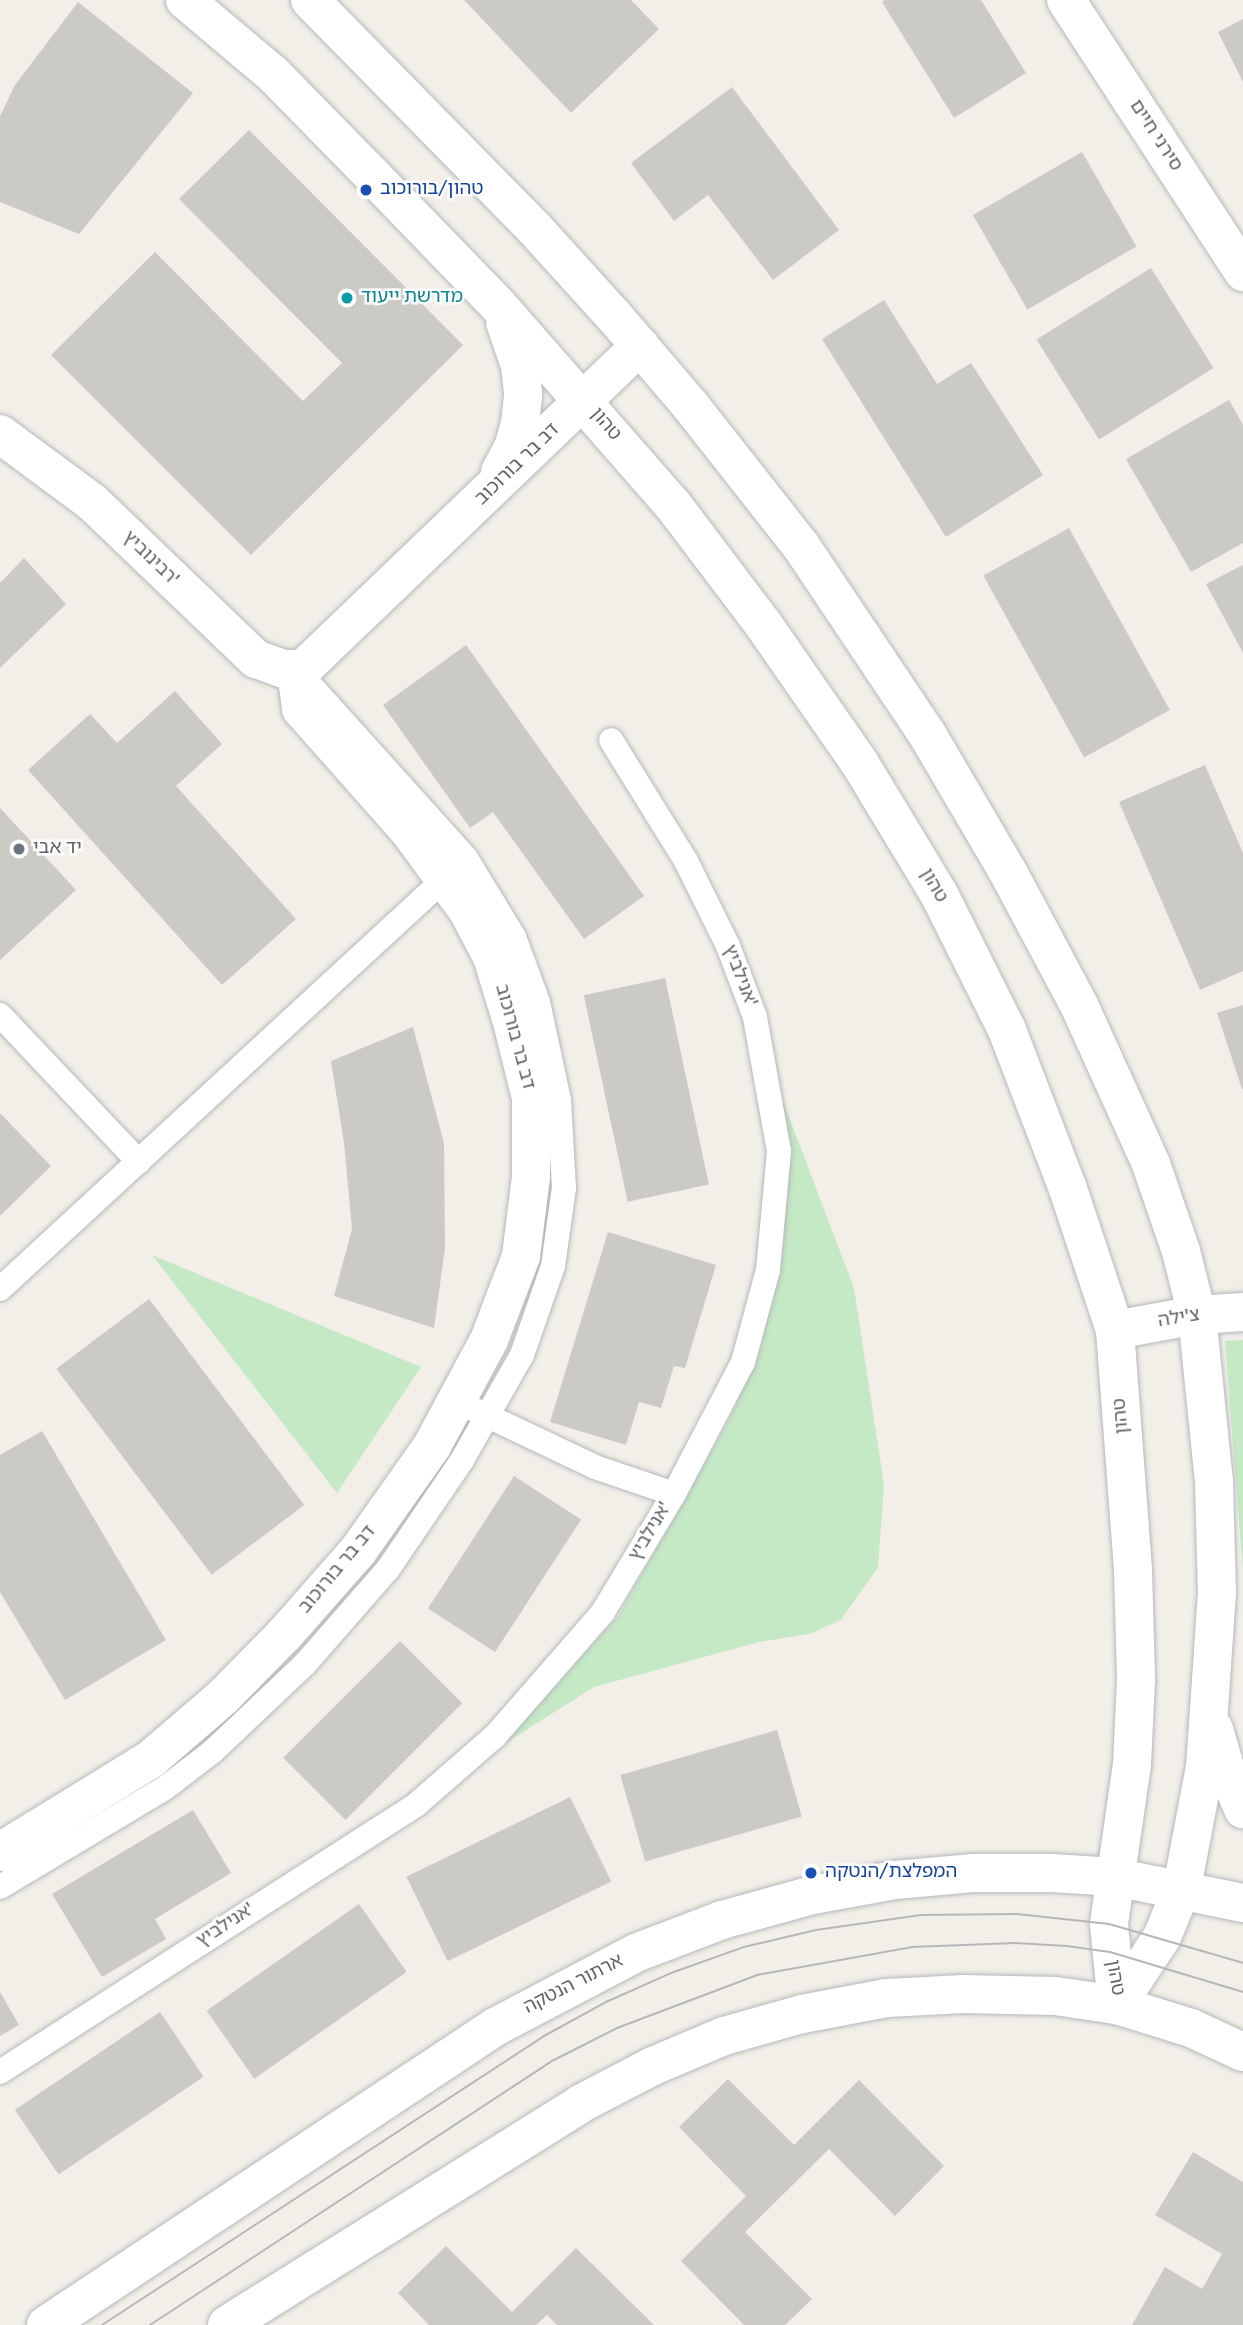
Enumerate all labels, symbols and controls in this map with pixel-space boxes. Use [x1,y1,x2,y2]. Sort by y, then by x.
street label: סירני חיים [1123,96,1187,176]
place label: טהון/בורוכוב [380,179,484,201]
marker: טהון/בורוכוב [358,182,374,198]
place label: מדרשת ייעוד [361,287,463,309]
marker: מדרשת ייעוד [339,290,355,306]
street label: טהון [585,404,625,446]
street label: דב בר בורוכוב [471,419,565,511]
street label: רבינוביץ' [117,527,183,591]
place label: יד אבי [33,838,82,860]
marker: יד אבי [11,841,27,857]
street label: טהון [914,865,952,907]
street label: אנילביץ' [717,942,761,1010]
street label: דב בר בורוכוב [489,982,539,1092]
street label: צ'ילה [1156,1304,1202,1334]
street label: טהון [1109,1397,1135,1435]
street label: אנילביץ' [625,1499,677,1565]
street label: דב בר בורוכוב [295,1521,381,1619]
place label: המפלצת/הנטקה [825,1862,957,1884]
marker: המפלצת/הנטקה [803,1865,819,1881]
street label: אנילביץ' [193,1899,259,1953]
street label: ארתור הנטקה [520,1950,628,2020]
street label: טהון [1100,1958,1128,1998]

